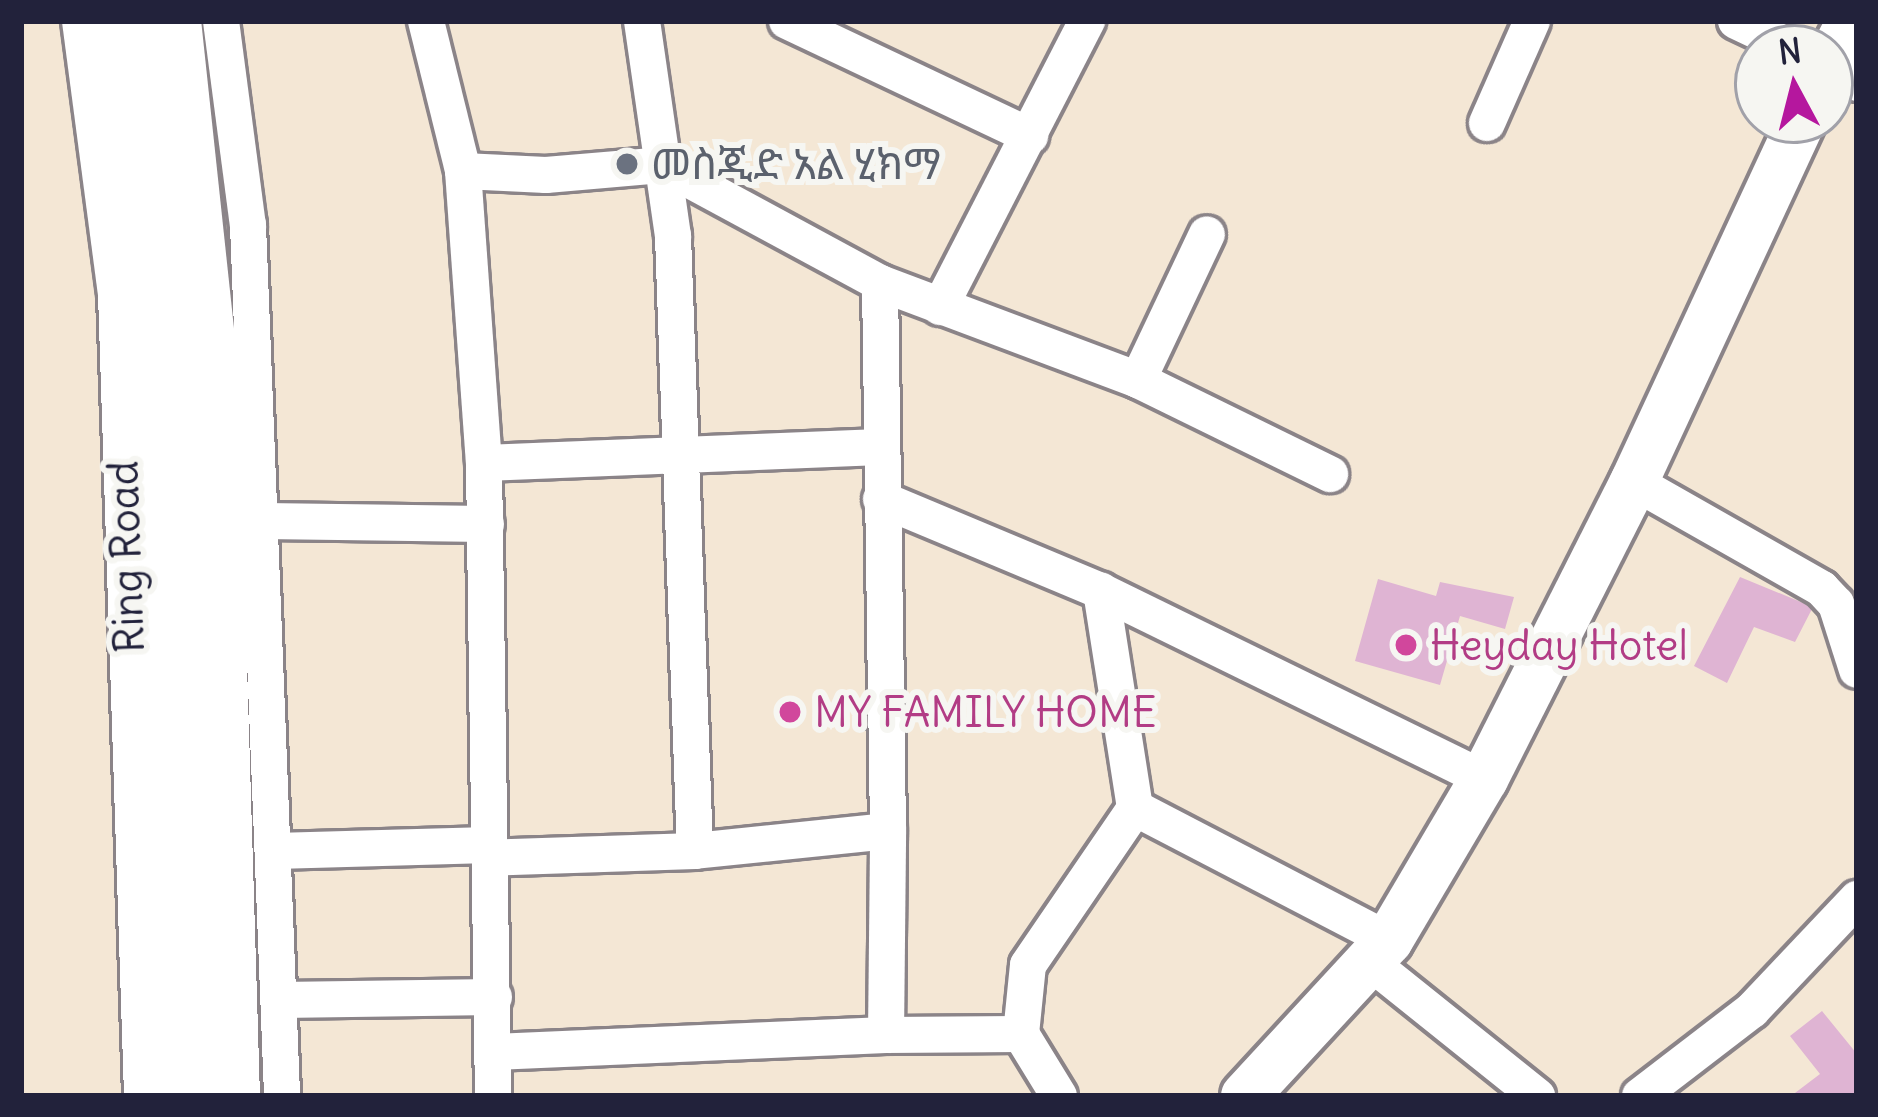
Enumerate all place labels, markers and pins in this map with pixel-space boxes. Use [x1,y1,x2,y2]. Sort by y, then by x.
place label: መስጂድ አል ሂክማ [651,139,941,189]
marker: መስጂድ አል ሂክማ [614,151,640,177]
place label: Heyday Hotel [1430,620,1688,670]
marker: Heyday Hotel [1393,632,1419,658]
place label: MY FAMILY HOME [814,687,1157,737]
marker: MY FAMILY HOME [777,699,803,725]

